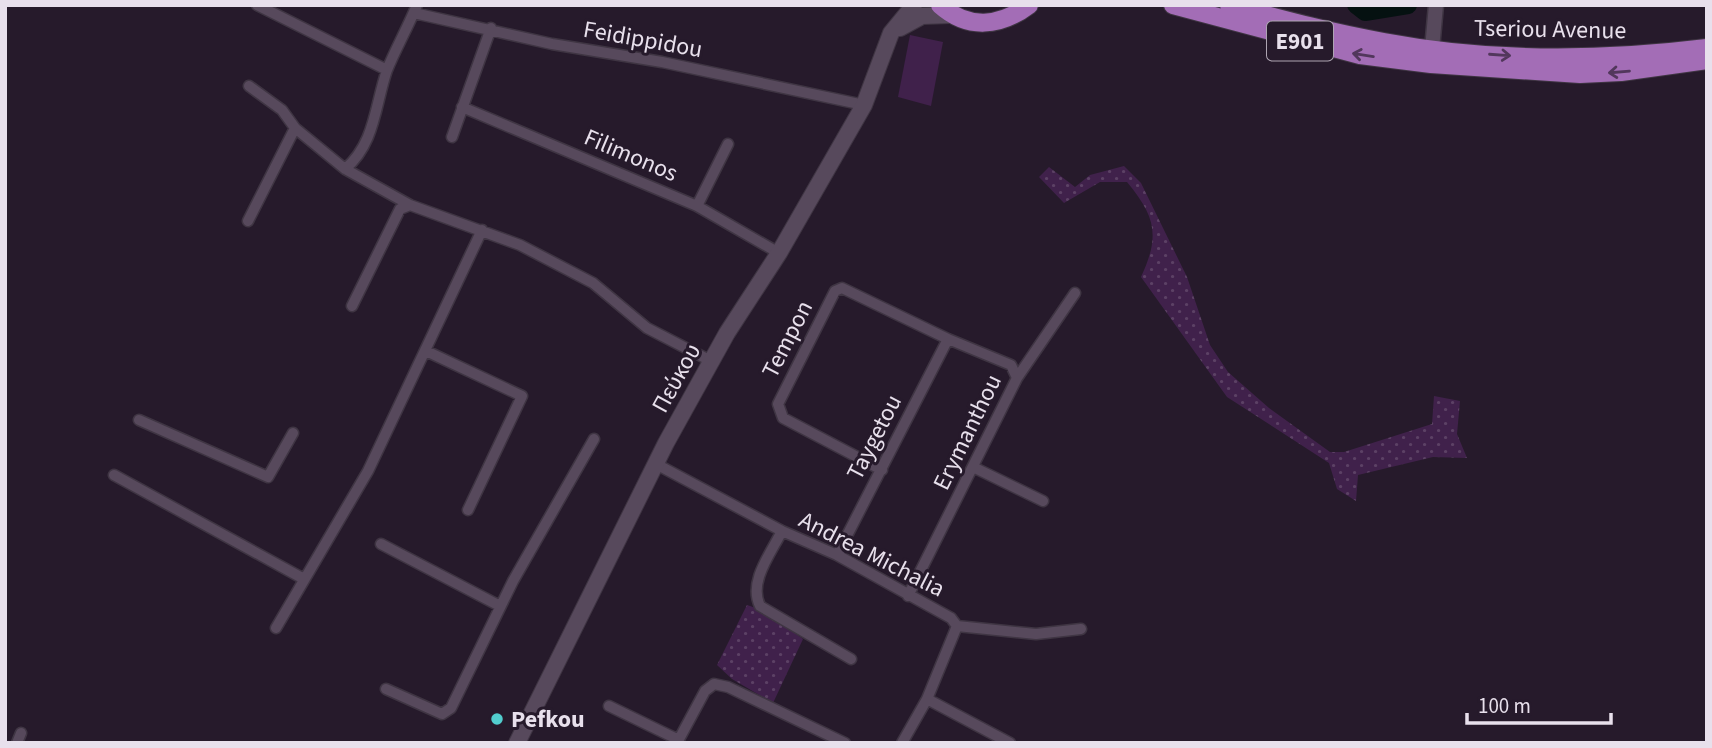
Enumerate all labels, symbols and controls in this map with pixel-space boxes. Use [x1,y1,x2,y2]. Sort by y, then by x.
street label: Tseriou Avenue [1473,11,1627,48]
street label: Feidippidou [581,12,705,67]
road number: E901 [1267,22,1333,60]
one-way arrow [1352,48,1375,61]
one-way arrow [1488,49,1511,62]
one-way arrow [1608,66,1631,79]
street label: Filimonos [578,120,683,191]
street label: Tempon [753,295,822,384]
street label: Πεύκου [643,337,710,419]
street label: Erymanthou [924,368,1011,496]
street label: Taygetou [838,388,911,486]
street label: Andrea Michalia [793,503,951,606]
scale bar [1467,682,1610,726]
text: 100 m [1478,691,1531,721]
place label: Pefkou [511,702,585,737]
marker: Pefkou [489,711,505,727]

